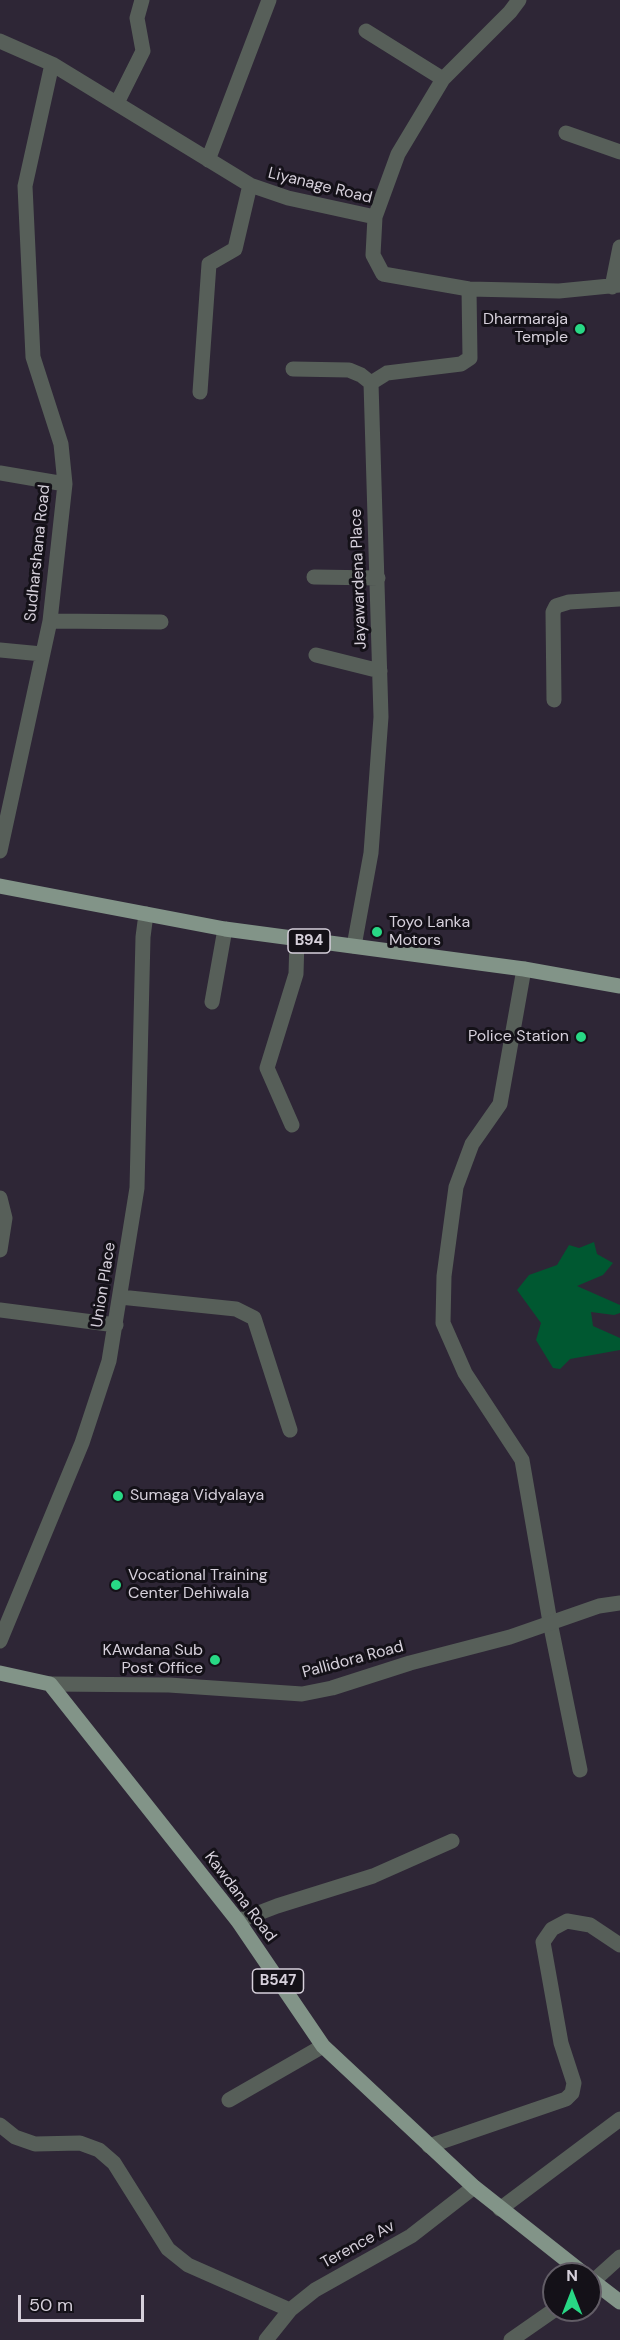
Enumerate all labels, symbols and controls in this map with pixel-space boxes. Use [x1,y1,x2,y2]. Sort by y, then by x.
street label: Liyanage Road [266,164,374,208]
place label: Dharmaraja Temple [483,310,568,348]
marker: Dharmaraja Temple [573,322,587,336]
street label: Sudharshana Road [21,484,55,622]
street label: Jayawardena Place [347,508,371,650]
place label: Toyo Lanka Motors [389,913,470,951]
marker: Toyo Lanka Motors [370,925,384,939]
road number: B94 [288,929,330,953]
place label: Police Station [468,1027,569,1047]
marker: Police Station [574,1030,588,1044]
street label: Union Place [88,1241,120,1329]
place label: Sumaga Vidyalaya [130,1486,264,1506]
marker: Sumaga Vidyalaya [111,1489,125,1503]
place label: Vocational Training Center Dehiwala [128,1566,268,1604]
marker: Vocational Training Center Dehiwala [109,1578,123,1592]
street label: Pallidora Road [300,1637,406,1683]
place label: KAwdana Sub Post Office [102,1641,203,1679]
marker: KAwdana Sub Post Office [208,1653,222,1667]
street label: Kawdana Road [200,1848,280,1946]
road number: B547 [252,1969,304,1993]
street label: Terence Av [318,2217,398,2273]
north arrow [542,2262,602,2322]
text: N [566,2265,578,2286]
scale bar [21,2283,147,2321]
text: 50 m [29,2293,73,2317]

